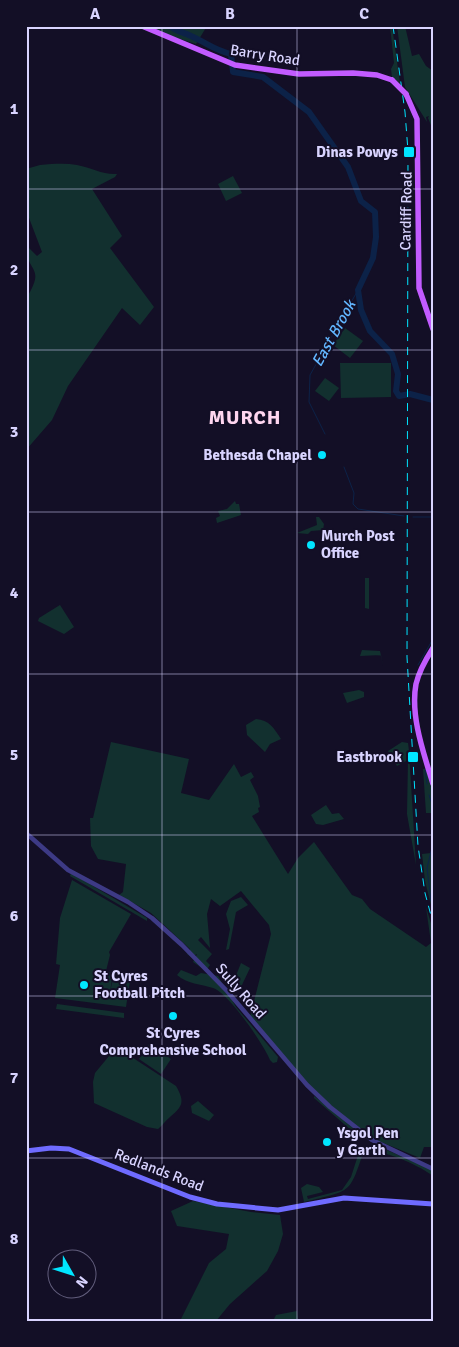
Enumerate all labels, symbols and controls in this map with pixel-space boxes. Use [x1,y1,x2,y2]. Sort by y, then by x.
text: A [90,4,101,24]
text: B [225,4,235,24]
text: C [359,4,369,24]
street label: Barry Road [229,41,301,69]
text: 1 [10,99,19,119]
place label: Dinas Powys [316,143,398,161]
marker: Dinas Powys [402,145,416,159]
street label: Cardiff Road [396,171,416,251]
text: 2 [10,260,18,280]
water label: East Brook [307,295,361,370]
district label: MURCH [208,405,282,430]
text: 3 [10,422,18,442]
place label: Bethesda Chapel [203,446,312,464]
marker: Bethesda Chapel [316,449,328,461]
place label: Murch Post Office [321,527,395,562]
marker: Murch Post Office [305,539,317,551]
text: 4 [10,583,19,603]
text: 5 [10,745,18,765]
place label: Eastbrook [336,748,402,766]
marker: Eastbrook [406,750,420,764]
text: 6 [10,906,19,926]
street label: Sully Road [212,960,270,1022]
place label: St Cyres Football Pitch [94,967,185,1002]
marker: St Cyres Football Pitch [78,979,90,991]
marker: St Cyres Comprehensive School [167,1010,179,1022]
place label: St Cyres Comprehensive School [100,1024,247,1059]
text: 7 [10,1068,19,1088]
place label: Ysgol Pen y Garth [336,1124,399,1159]
marker: Ysgol Pen y Garth [321,1136,333,1148]
street label: Redlands Road [112,1145,206,1195]
text: 8 [10,1229,19,1249]
north arrow [48,1250,98,1300]
text: N [72,1273,91,1291]

